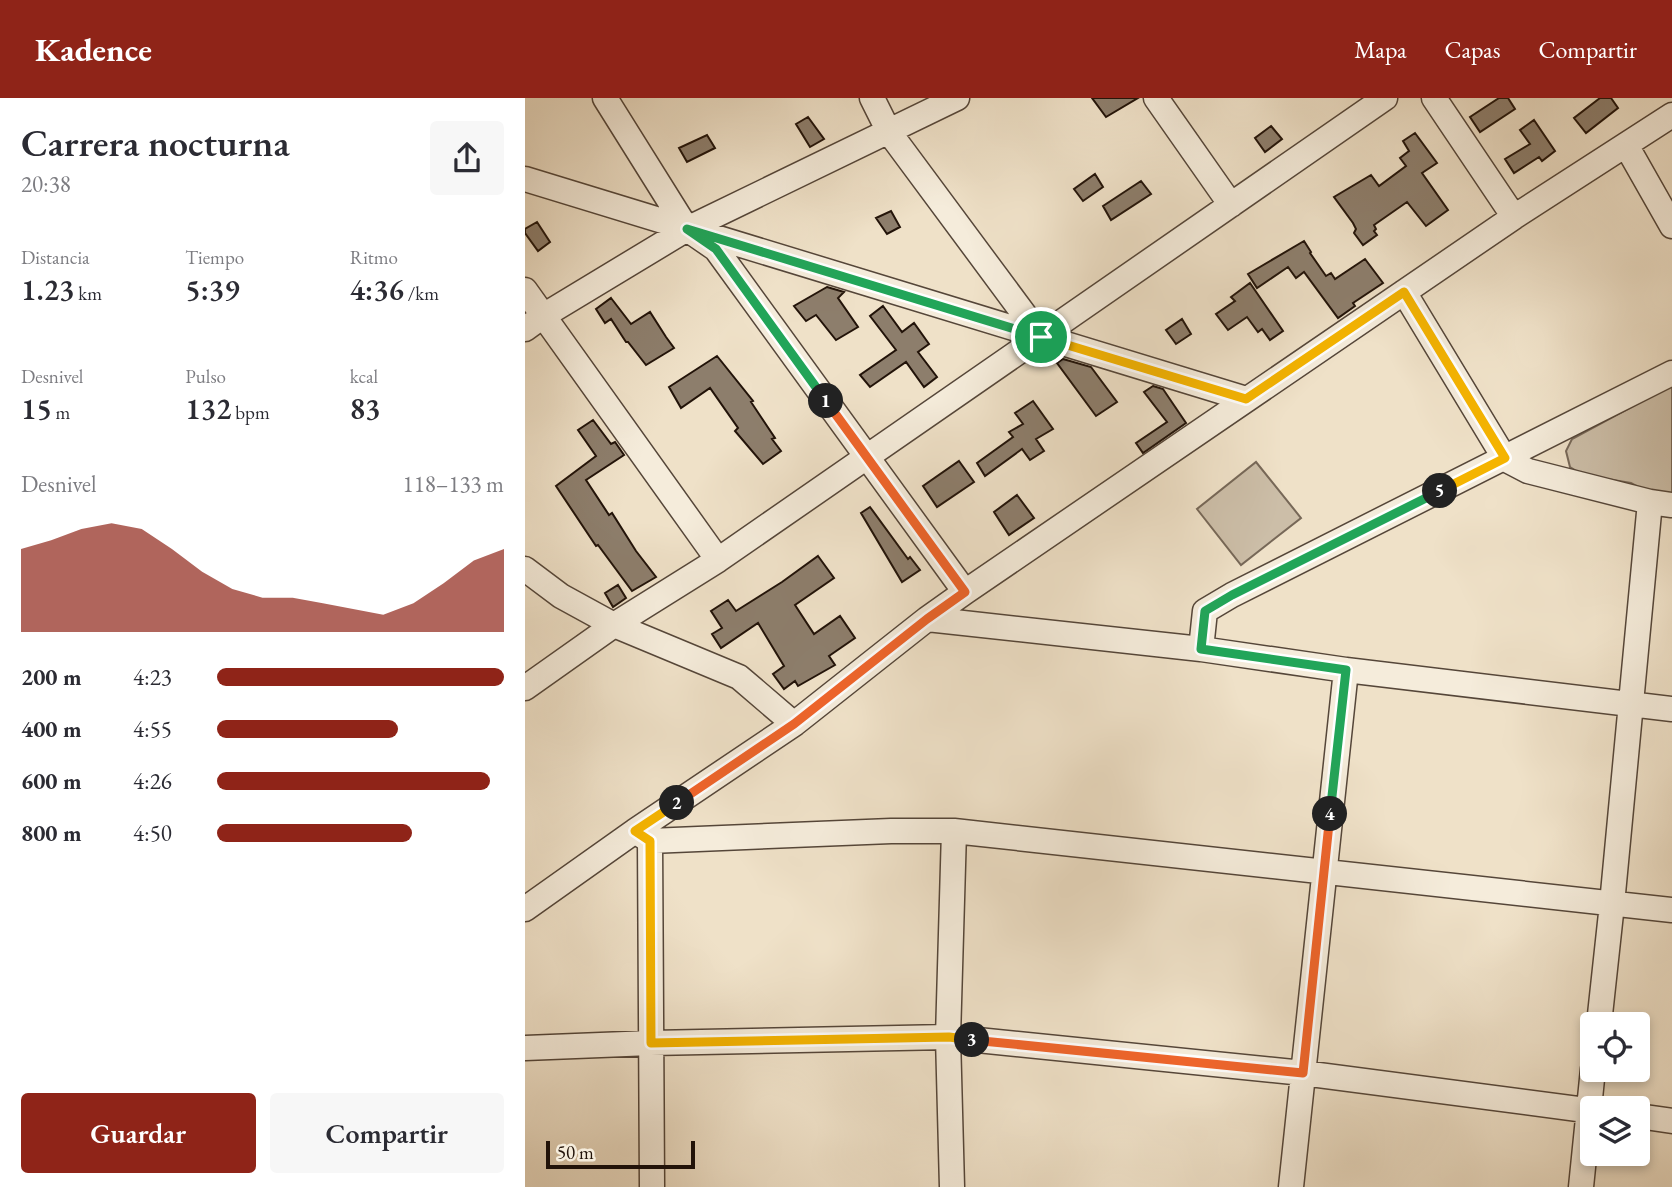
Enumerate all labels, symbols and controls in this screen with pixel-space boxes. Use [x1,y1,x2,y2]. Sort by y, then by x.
text: Kadence [35,28,152,71]
text: Mapa [1354,34,1406,65]
text: Capas [1444,34,1500,65]
text: Compartir [1538,34,1637,65]
text: Carrera nocturna [21,118,290,167]
button: share [430,121,504,195]
text: 20:38 [21,169,71,199]
text: Distancia [21,245,90,270]
text: Tiempo [185,245,244,270]
text: Ritmo [350,245,398,270]
text: 1.23 [21,270,74,309]
text: 5:39 [185,270,240,309]
text: 4:36 [350,270,404,309]
text: km [74,281,102,306]
text: /km [404,281,439,306]
pin [1011,307,1071,367]
icon: arrive [1022,318,1060,356]
text: Desnivel [21,364,83,389]
text: Pulso [185,364,226,389]
text: kcal [350,364,378,389]
pin: 1 [809,384,843,418]
text: 1 [820,388,831,413]
text: 15 [21,389,52,428]
text: 132 [185,389,232,428]
text: 83 [350,389,380,428]
text: m [52,400,70,425]
text: bpm [232,400,270,425]
text: Desnivel [21,469,97,499]
text: 118–133 m [403,469,504,499]
pin: 5 [1423,474,1457,508]
text: 5 [1434,478,1445,503]
text: 200 m [21,662,82,692]
text: 4:23 [133,662,172,692]
text: 400 m [21,714,82,744]
text: 4:55 [133,714,172,744]
text: 600 m [21,766,82,796]
text: 4:26 [133,766,172,796]
pin: 2 [659,786,695,820]
text: 2 [671,790,682,815]
pin: 4 [1313,796,1347,832]
text: 4 [1324,801,1335,826]
text: 800 m [21,818,82,848]
text: 4:50 [133,818,172,848]
map controls [1580,1012,1650,1166]
button: locate [1580,1012,1650,1082]
pin: 3 [955,1023,989,1058]
text: 3 [966,1027,977,1052]
button: Guardar [21,1093,256,1173]
button: Compartir [270,1093,504,1173]
button: layers [1580,1096,1650,1166]
scale bar [546,1138,695,1170]
text: 50 m [557,1140,594,1165]

